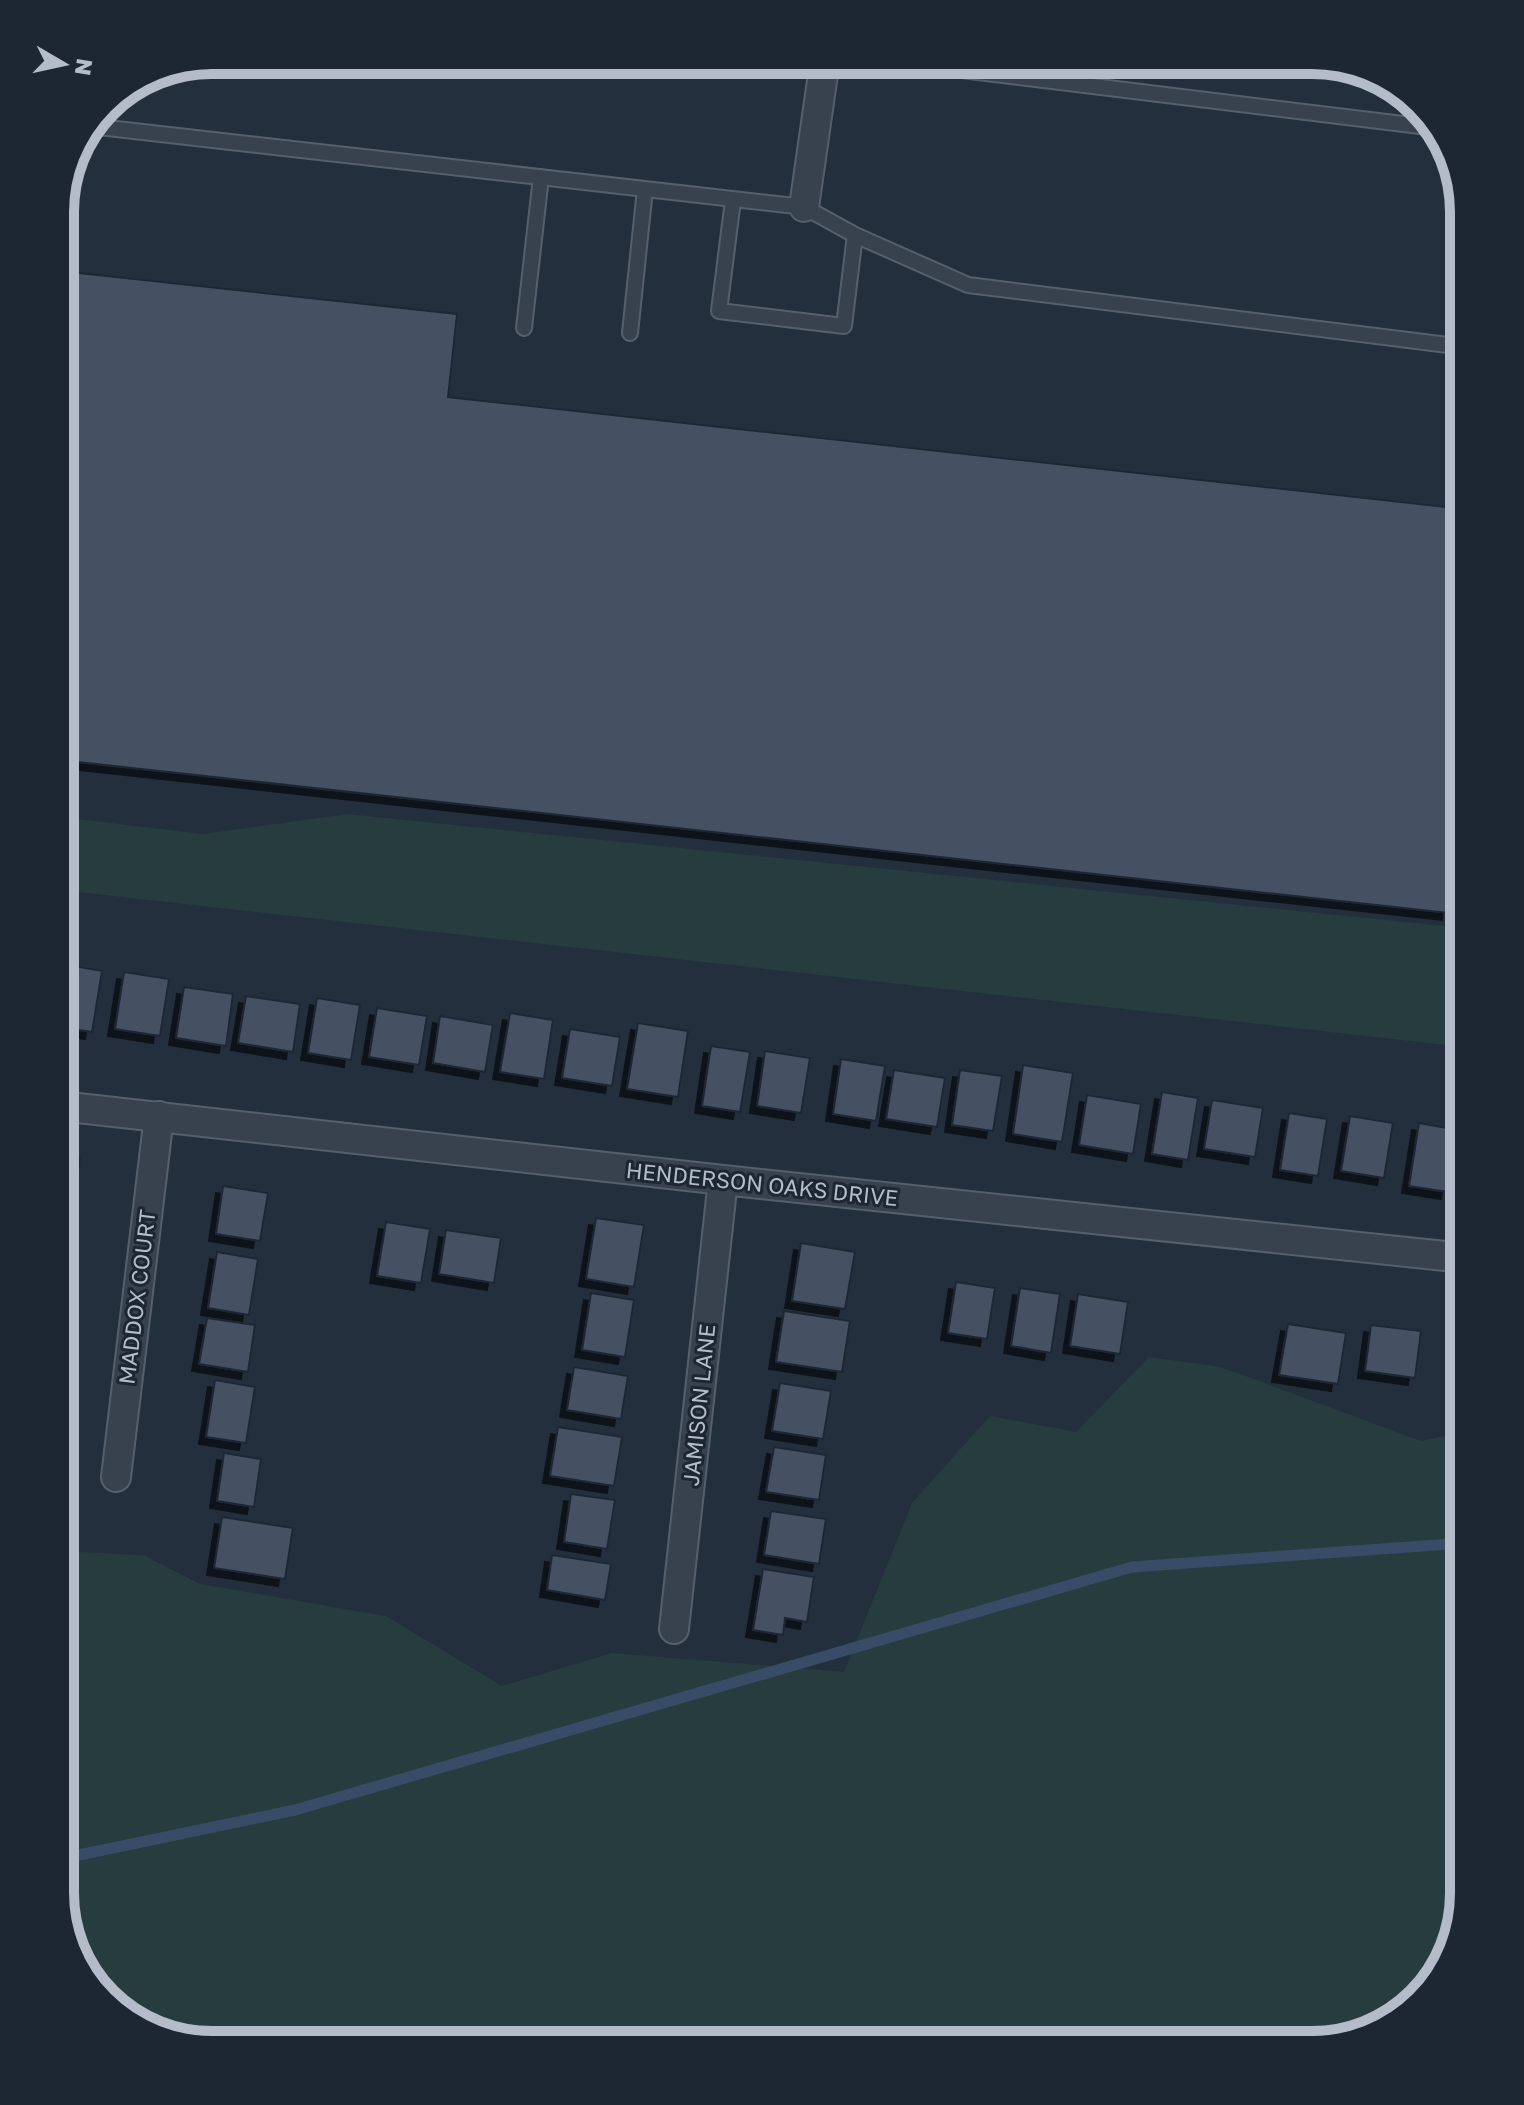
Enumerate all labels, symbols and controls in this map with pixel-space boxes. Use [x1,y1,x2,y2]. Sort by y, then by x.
north arrow [24,24,104,104]
text: N [70,57,99,78]
street label: HENDERSON OAKS DRIVE [625,1156,899,1211]
street label: MADDOX COURT [112,1208,161,1386]
street label: JAMISON LANE [677,1323,720,1487]

